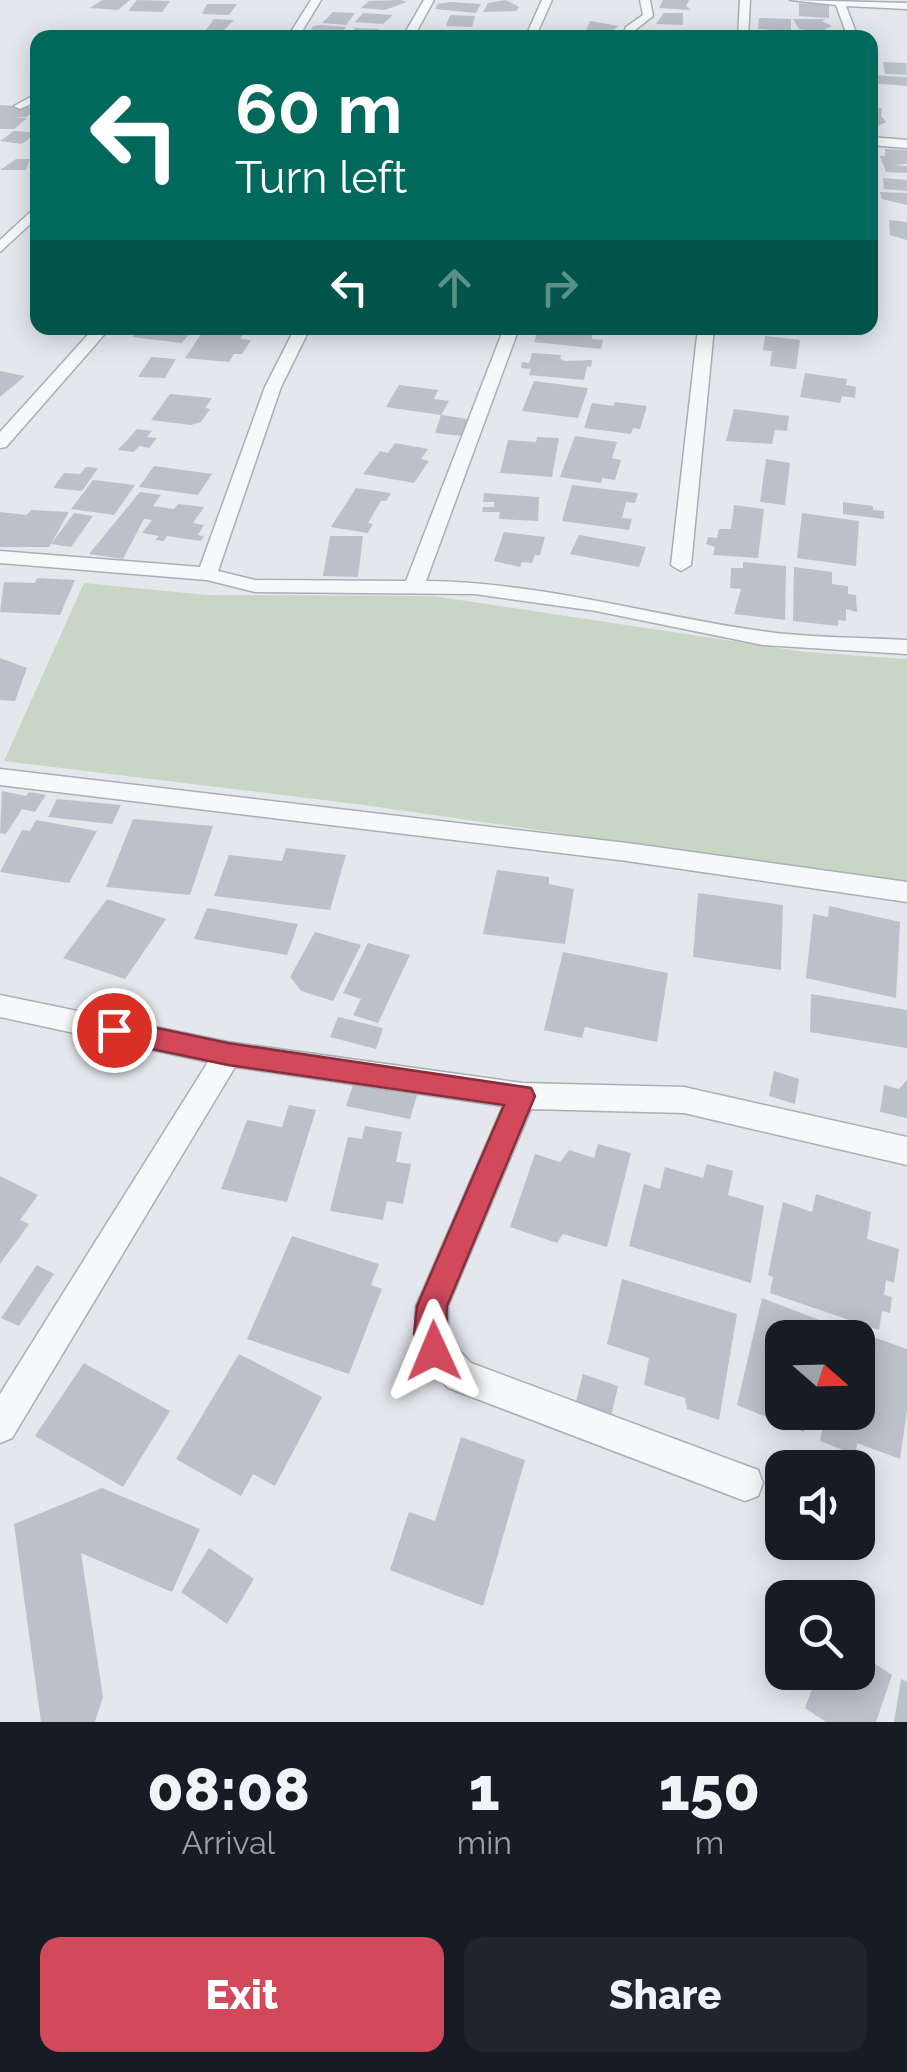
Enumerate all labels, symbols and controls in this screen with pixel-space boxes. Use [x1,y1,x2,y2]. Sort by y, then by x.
text: 60 m [235,67,402,149]
icon: left [70,70,200,200]
text: Turn left [235,151,407,204]
icon: left [322,260,377,315]
icon: ahead [427,260,482,315]
icon: right [532,260,587,315]
pin [72,988,157,1073]
icon: arrive [87,1003,142,1058]
position arrow [382,1299,486,1403]
north arrow [765,1320,875,1430]
map controls [765,1320,875,1690]
button: sound [765,1450,875,1560]
button: search [765,1580,875,1690]
text: 08:08 [147,1754,310,1824]
text: 1 [469,1754,500,1824]
text: 150 [659,1754,760,1824]
text: Arrival [181,1824,275,1861]
text: min [457,1824,512,1861]
text: m [695,1824,724,1861]
button: Exit [40,1937,444,2052]
button: Share [464,1937,867,2052]

